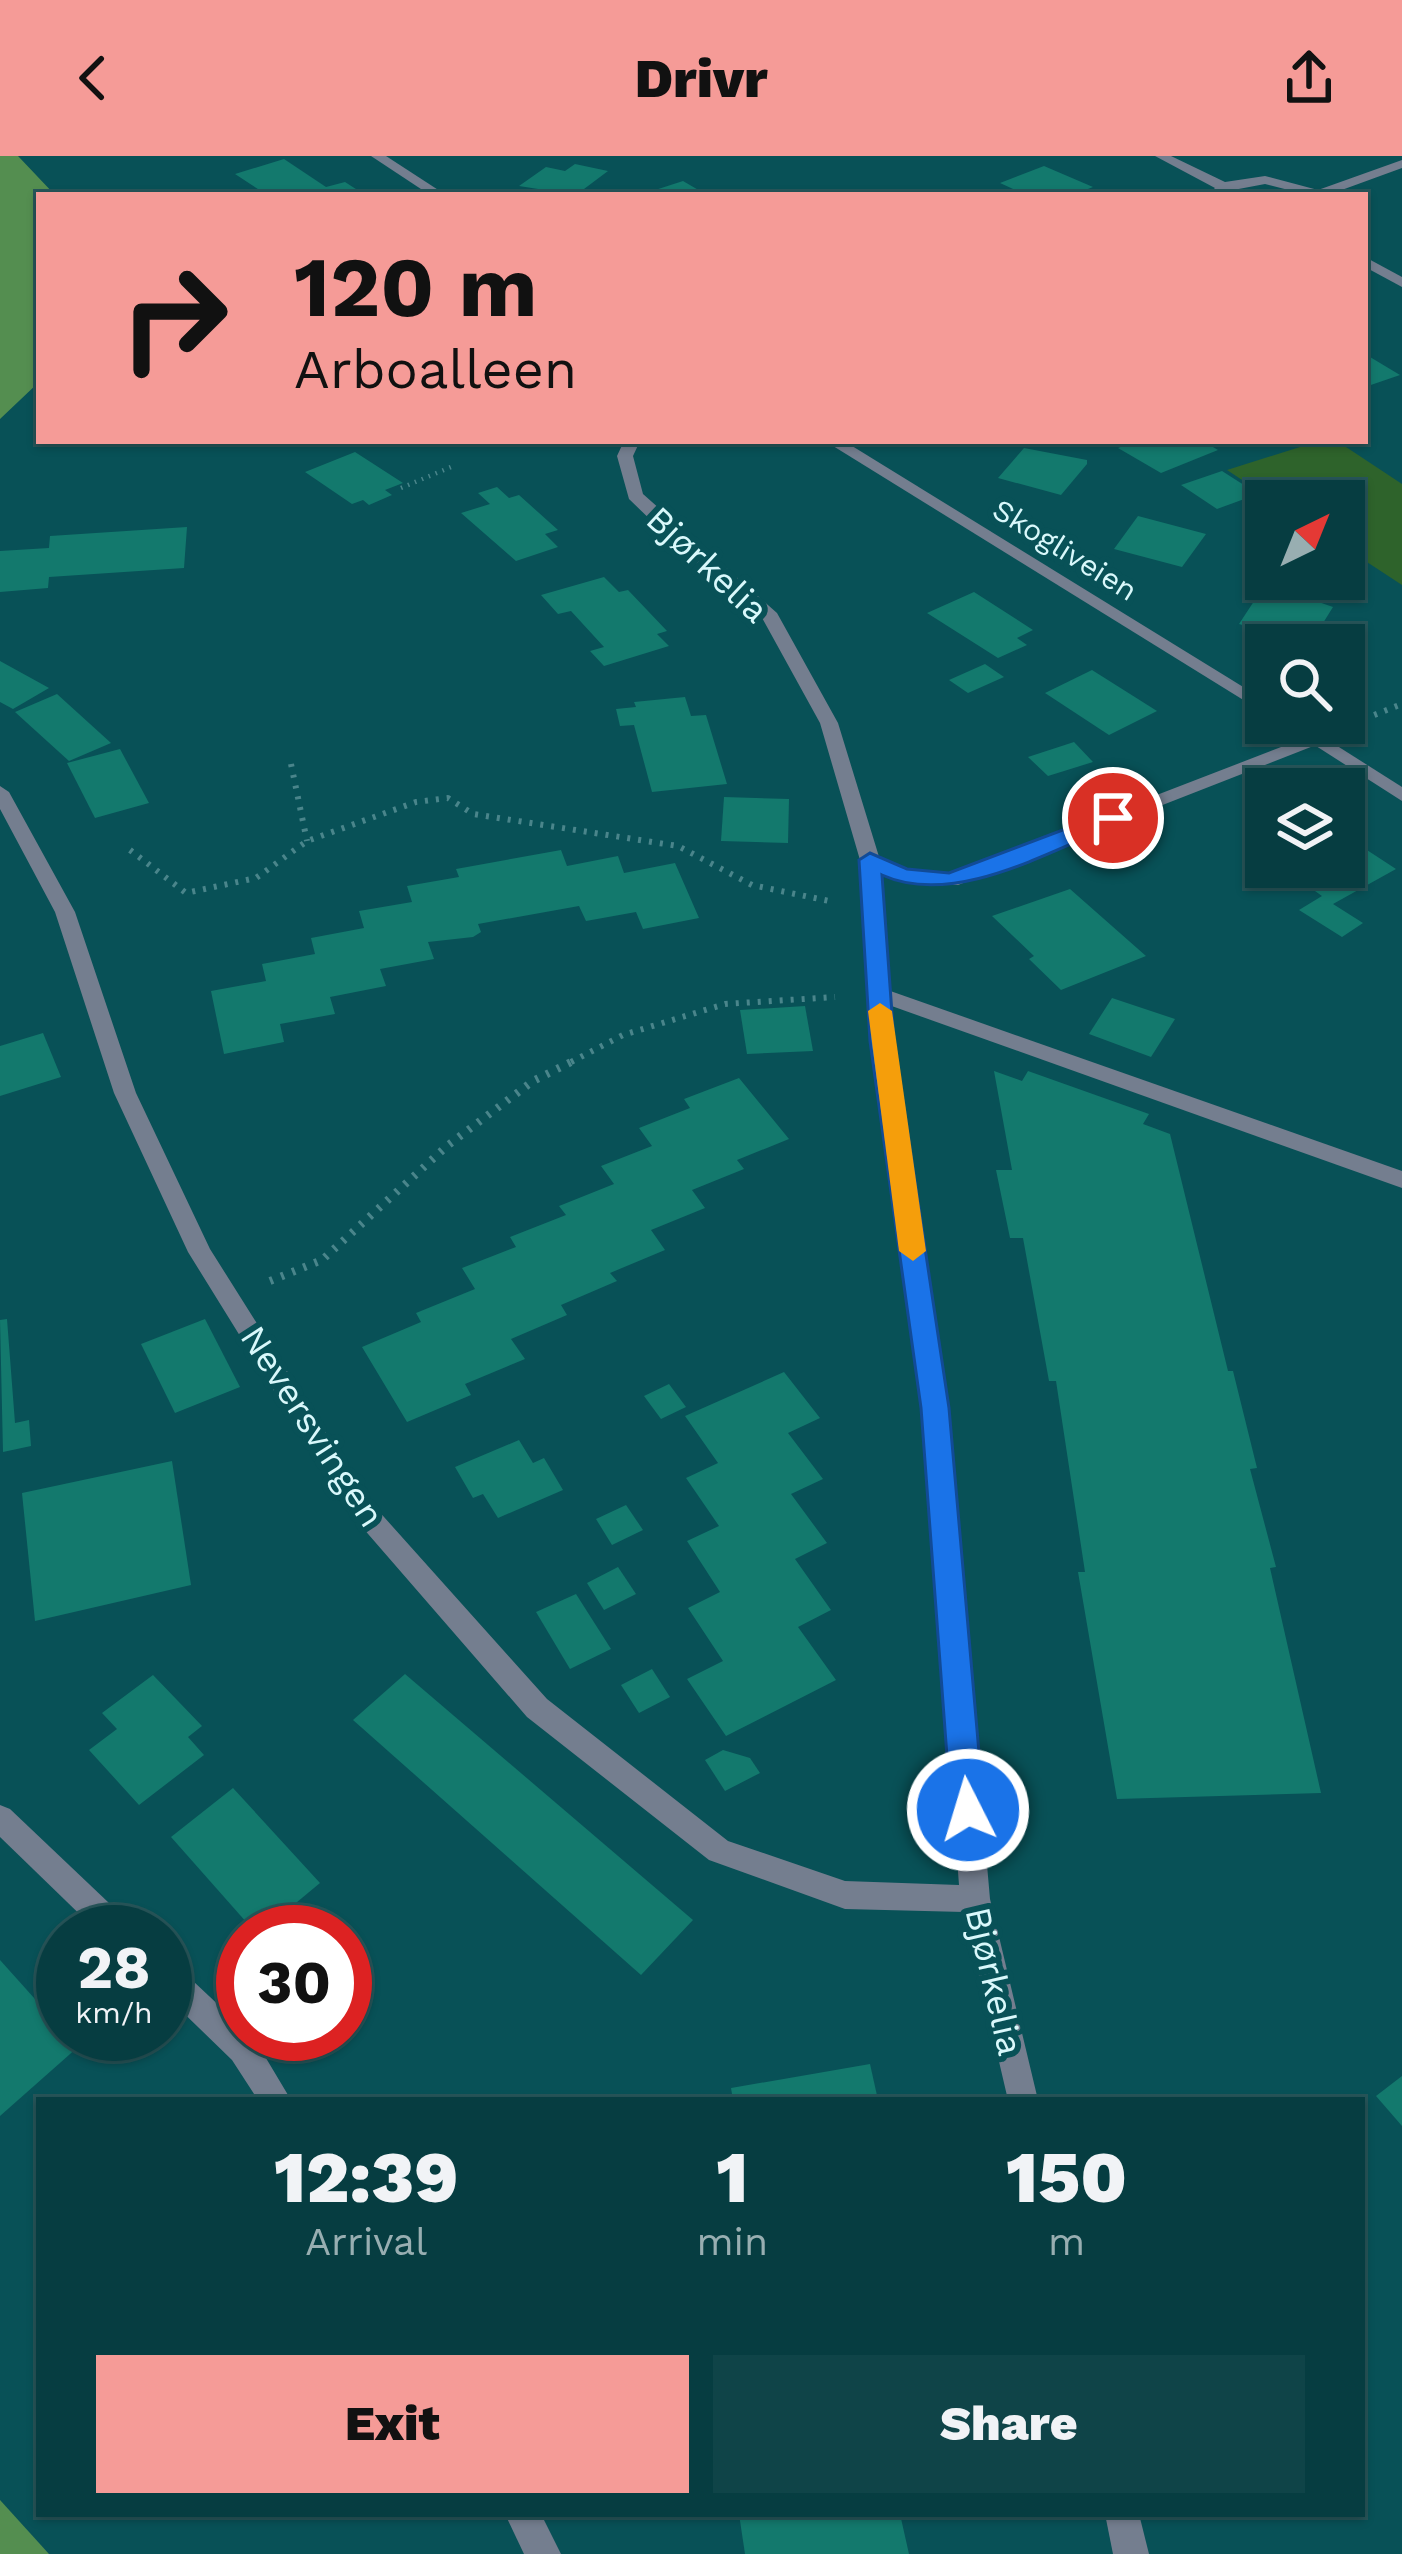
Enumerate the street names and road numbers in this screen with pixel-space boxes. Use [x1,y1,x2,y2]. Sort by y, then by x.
street label: Skogliveien [987,491,1144,608]
street label: Bjørkelia [638,498,777,632]
street label: Neversvingen [232,1318,393,1535]
street label: Bjørkelia [957,1903,1031,2059]

